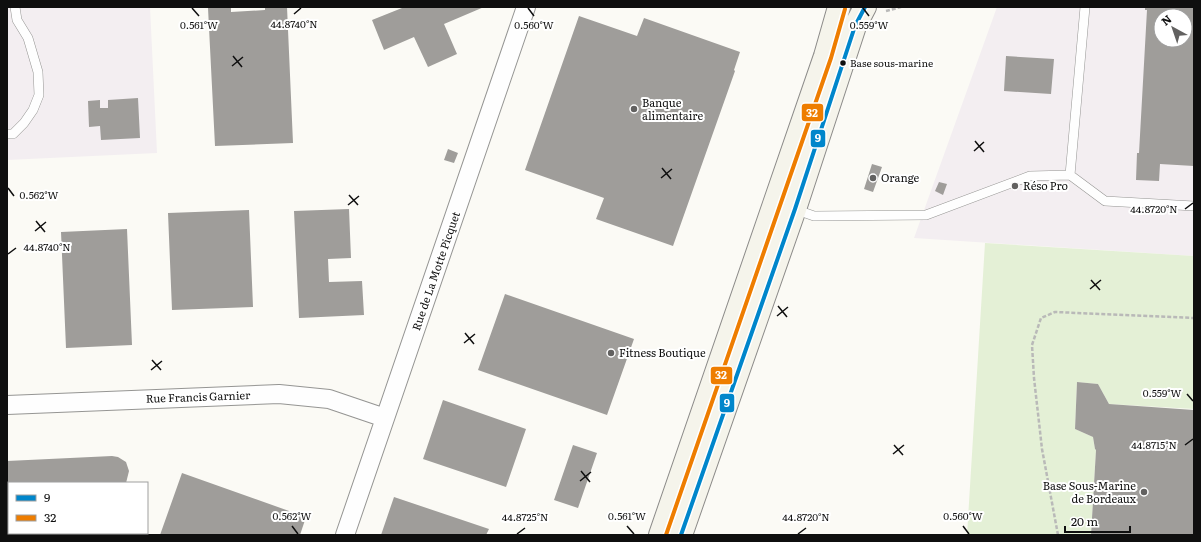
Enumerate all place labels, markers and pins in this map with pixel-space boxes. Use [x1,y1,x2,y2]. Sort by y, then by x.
place label: Base sous-marine [850,55,933,70]
marker: Base sous-marine [838,58,848,68]
place label: Banque alimentaire [642,94,703,123]
marker: Banque alimentaire [629,104,639,114]
place label: Orange [881,169,920,185]
marker: Orange [868,173,878,183]
place label: Réso Pro [1023,177,1068,193]
marker: Réso Pro [1010,181,1020,191]
place label: Fitness Boutique [619,344,706,360]
marker: Fitness Boutique [606,348,616,358]
place label: Base Sous-Marine de Bordeaux [1043,477,1137,506]
marker: Base Sous-Marine de Bordeaux [1139,487,1149,497]

